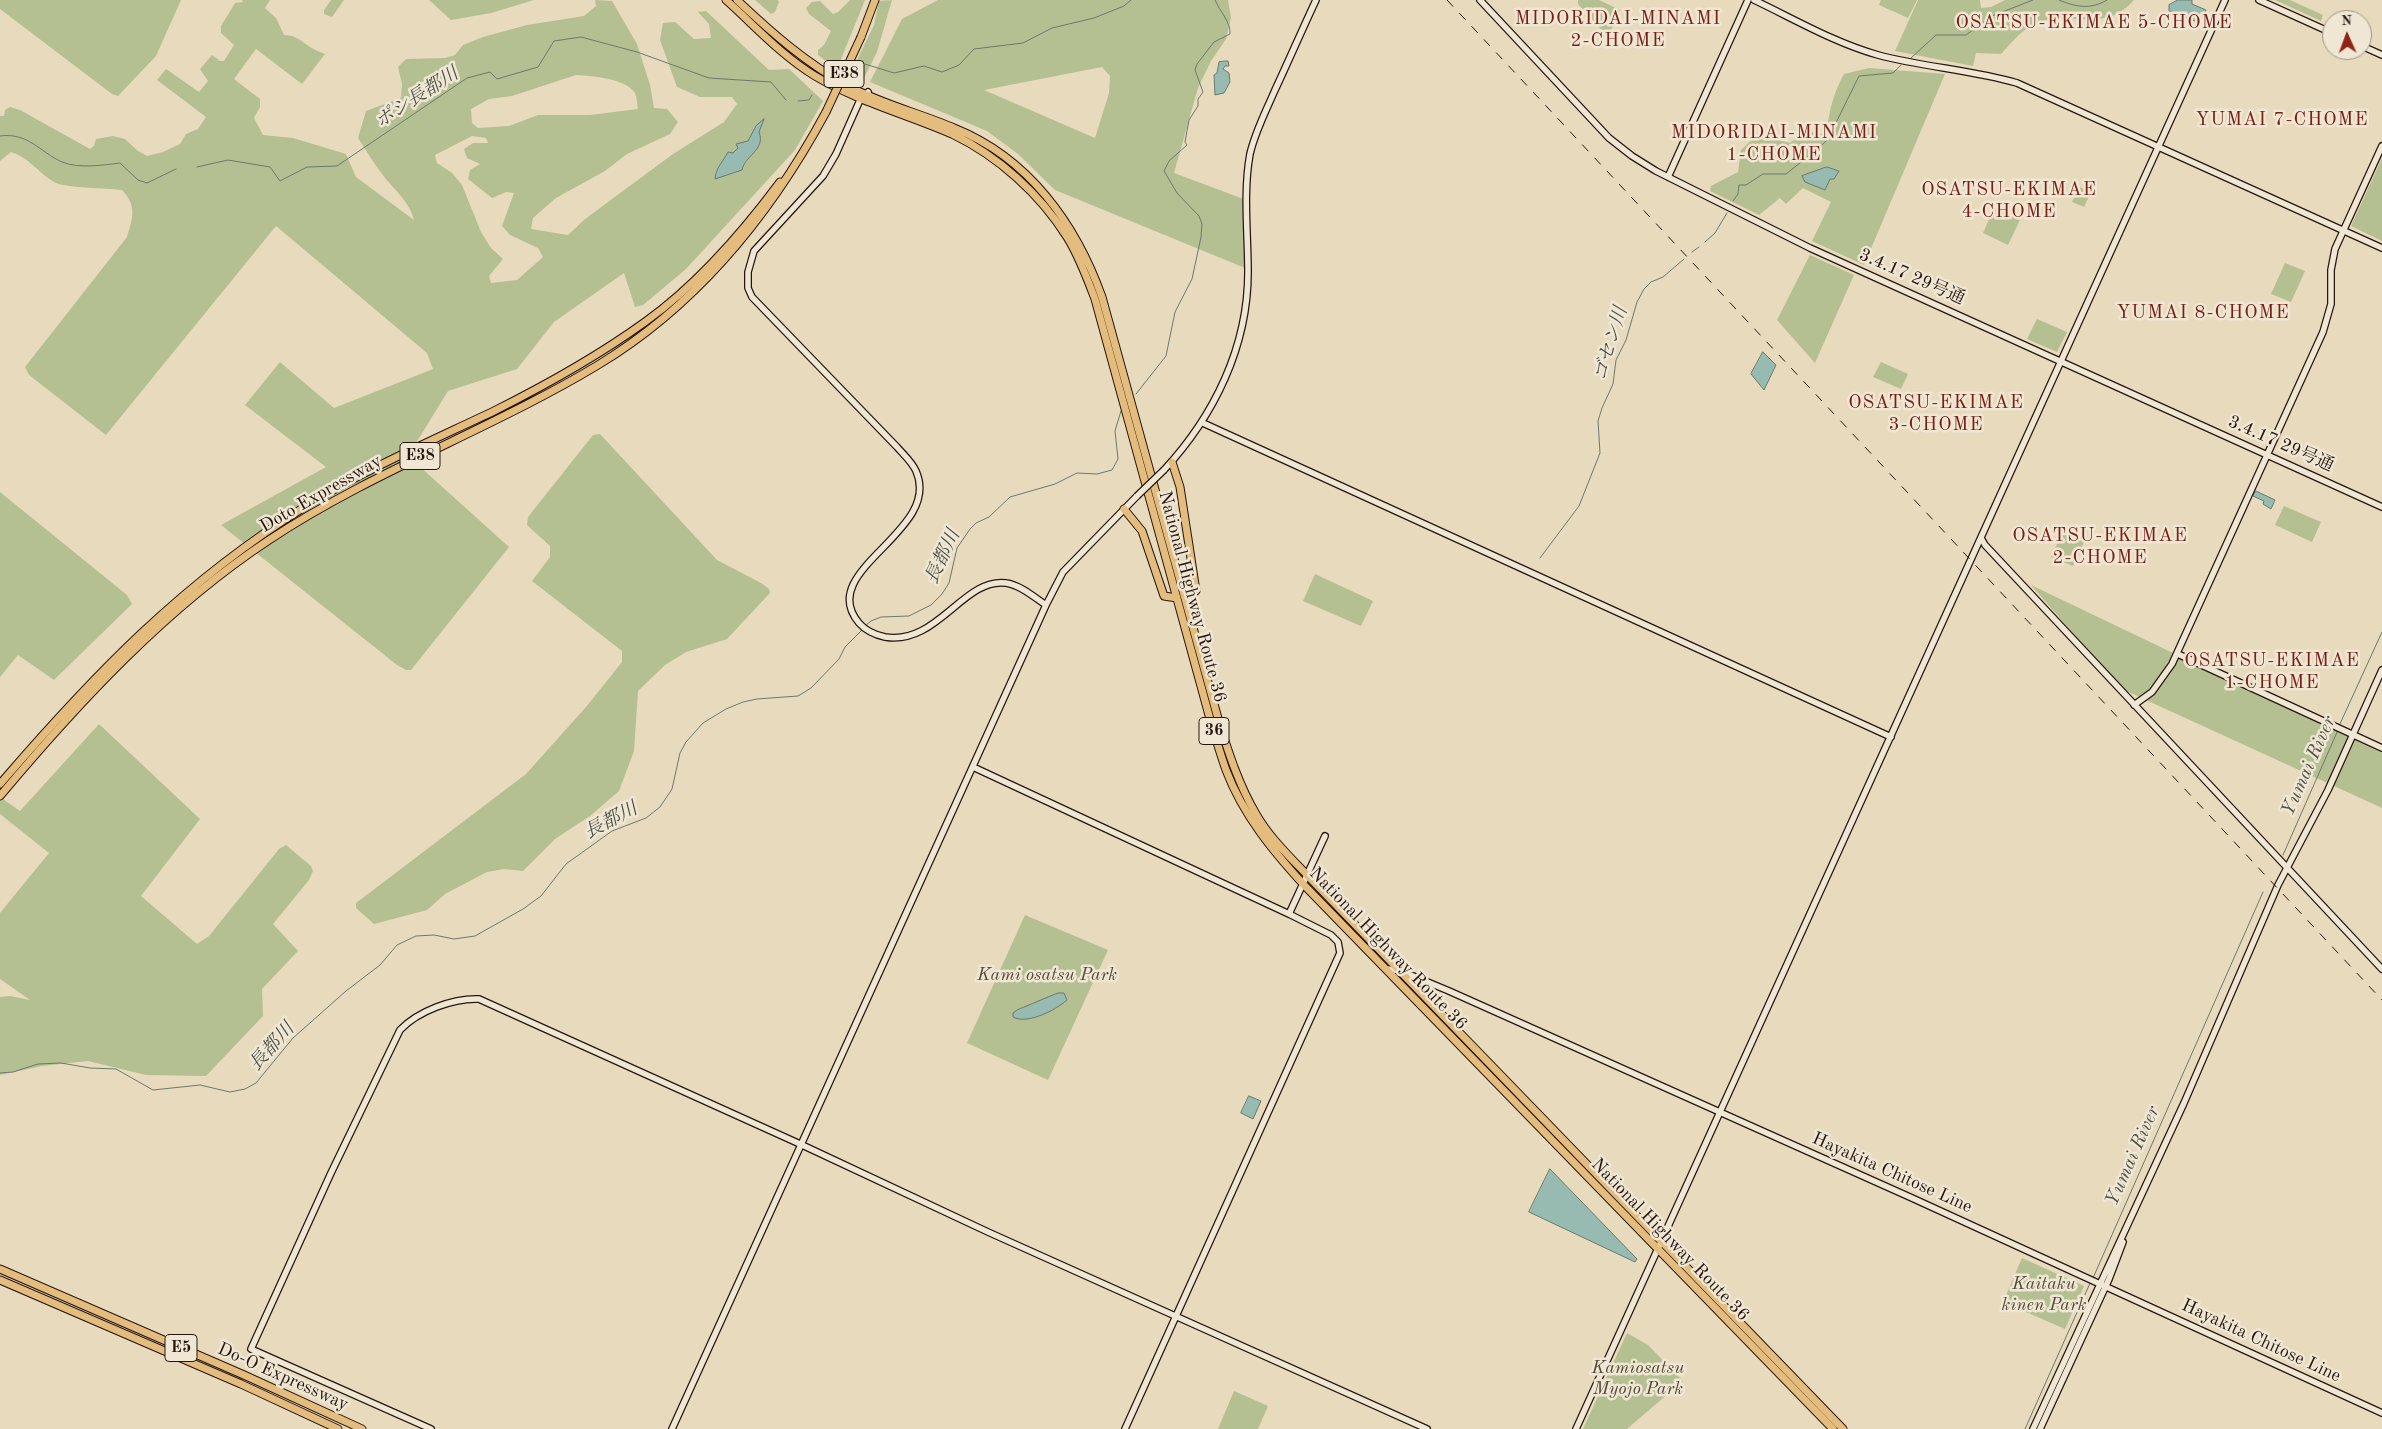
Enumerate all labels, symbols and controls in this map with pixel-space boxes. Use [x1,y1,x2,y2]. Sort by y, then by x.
district label: MIDORIDAI-MINAMI 2-CHOME [1513,8,1723,52]
north arrow [2322,10,2372,60]
district label: OSATSU-EKIMAE 5-CHOME [1953,12,2235,34]
text: N [2341,14,2352,28]
road number: E38 [824,61,864,88]
water label: ポシ長都川 [371,63,463,133]
district label: YUMAI 7-CHOME [2194,109,2370,131]
district label: MIDORIDAI-MINAMI 1-CHOME [1669,122,1879,166]
district label: OSATSU-EKIMAE 4-CHOME [1920,179,2098,223]
street label: 3.4.17 29号通 [1856,244,1968,310]
district label: YUMAI 8-CHOME [2115,302,2291,324]
water label: ゴセン川 [1589,304,1633,384]
district label: OSATSU-EKIMAE 3-CHOME [1847,392,2025,436]
street label: 3.4.17 29号通 [2225,411,2337,477]
road number: E38 [400,442,440,470]
street label: Doto Expressway [256,450,386,538]
street label: National Highway Route 36 [1153,489,1231,705]
district label: OSATSU-EKIMAE 2-CHOME [2011,525,2189,569]
water label: 長都川 [921,526,965,588]
district label: OSATSU-EKIMAE 1-CHOME [2183,650,2361,694]
water label: Yumai River [2277,713,2341,819]
road number: 36 [1199,718,1229,744]
water label: 長都川 [580,798,642,844]
street label: National Highway Route 36 [1304,863,1472,1035]
park label: Kami osatsu Park [977,964,1117,986]
water label: 長都川 [244,1018,300,1076]
water label: Yumai River [2101,1103,2165,1209]
street label: Hayakita Chitose Line [1809,1128,1975,1218]
street label: National Highway Route 36 [1586,1154,1754,1326]
park label: Kaitaku kinen Park [2001,1273,2087,1316]
street label: Hayakita Chitose Line [2178,1295,2344,1387]
road number: E5 [165,1335,197,1362]
street label: Do-O Expressway [214,1338,352,1416]
park label: Kamiosatsu Myojo Park [1592,1357,1684,1400]

